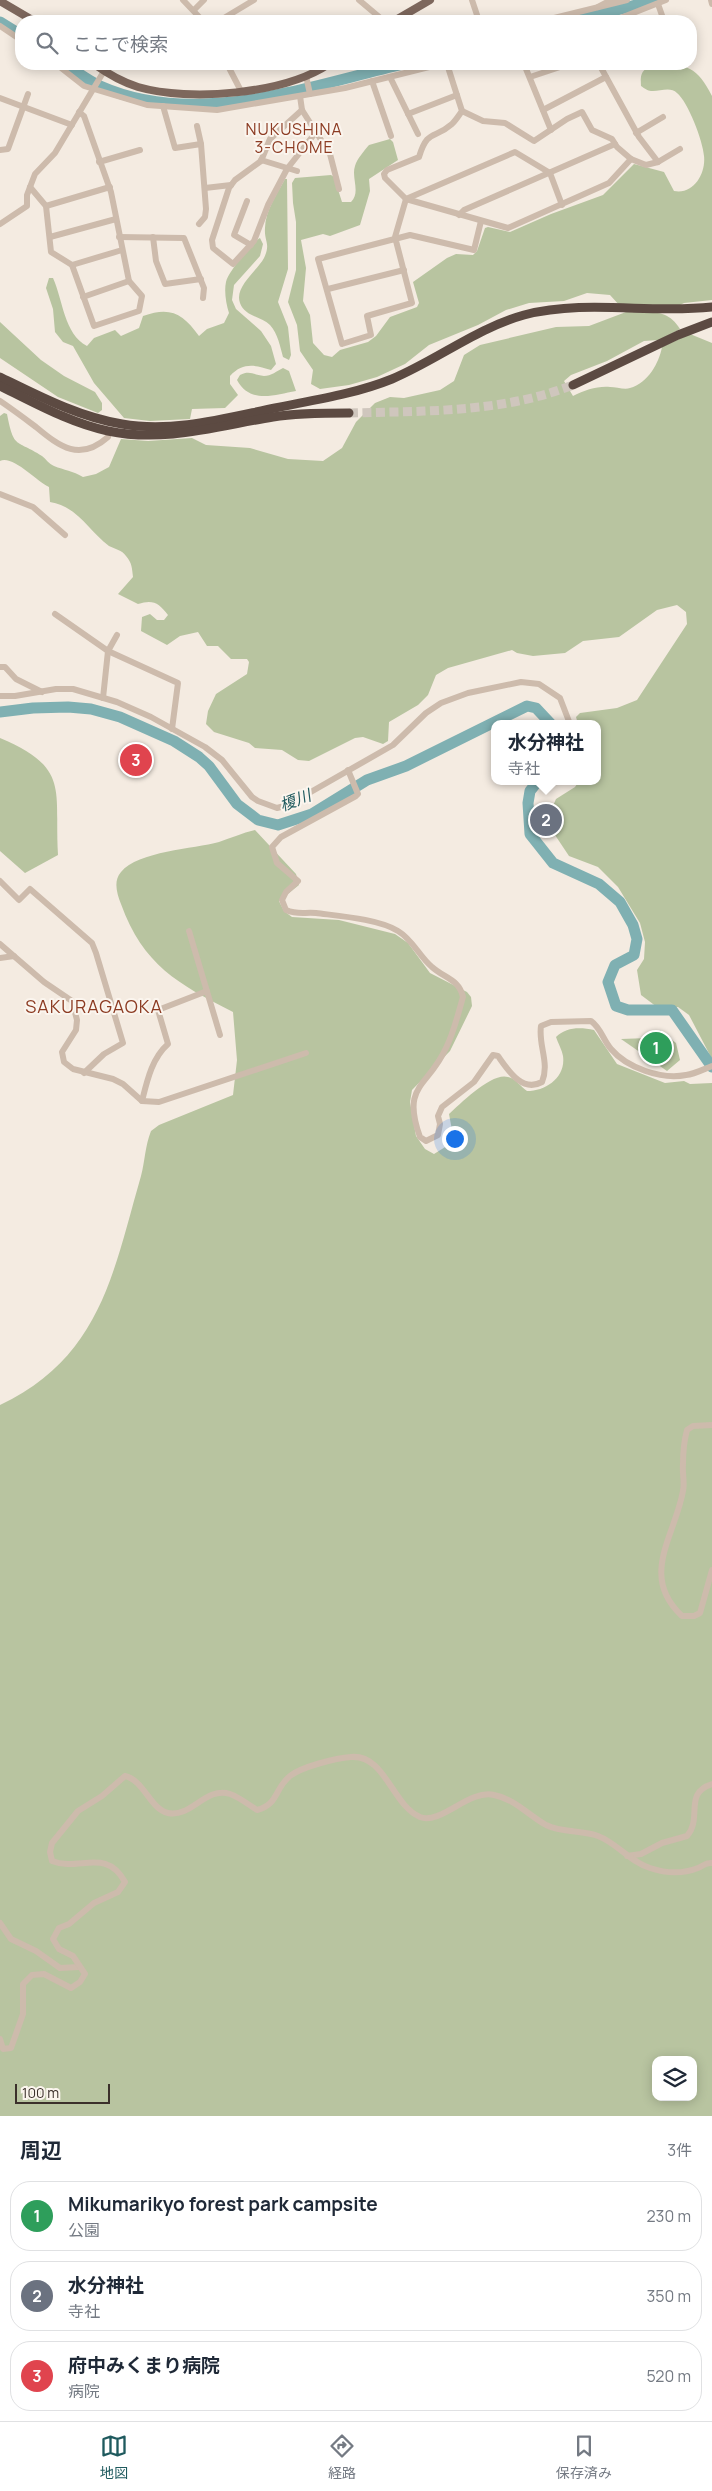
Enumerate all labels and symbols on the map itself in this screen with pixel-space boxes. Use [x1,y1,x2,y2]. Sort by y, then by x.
district label: NUKUSHINA 3-CHOME [245,118,343,158]
pin: 3 [120,741,152,779]
water label: 榎川 [276,783,316,816]
pin: 2 [530,801,562,839]
district label: SAKURAGAOKA [25,994,163,1018]
pin: 1 [640,1029,672,1067]
your location [442,1126,468,1152]
scale bar [15,2081,110,2104]

